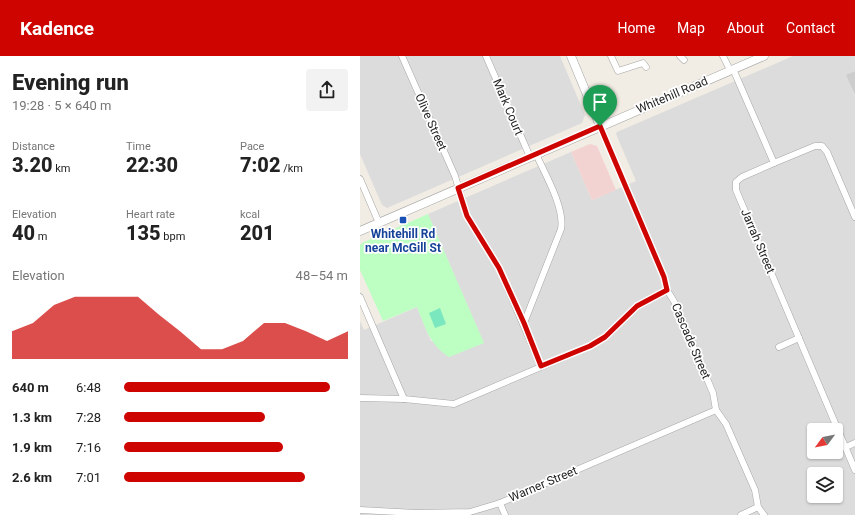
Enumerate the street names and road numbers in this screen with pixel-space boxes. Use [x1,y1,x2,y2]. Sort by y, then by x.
street label: Whitehill Road [634,74,710,116]
street label: Mark Court [490,77,526,137]
street label: Olive Street [412,91,450,153]
street label: Jarrah Street [738,207,778,275]
street label: Cascade Street [669,301,713,381]
street label: Warner Street [507,463,579,505]

